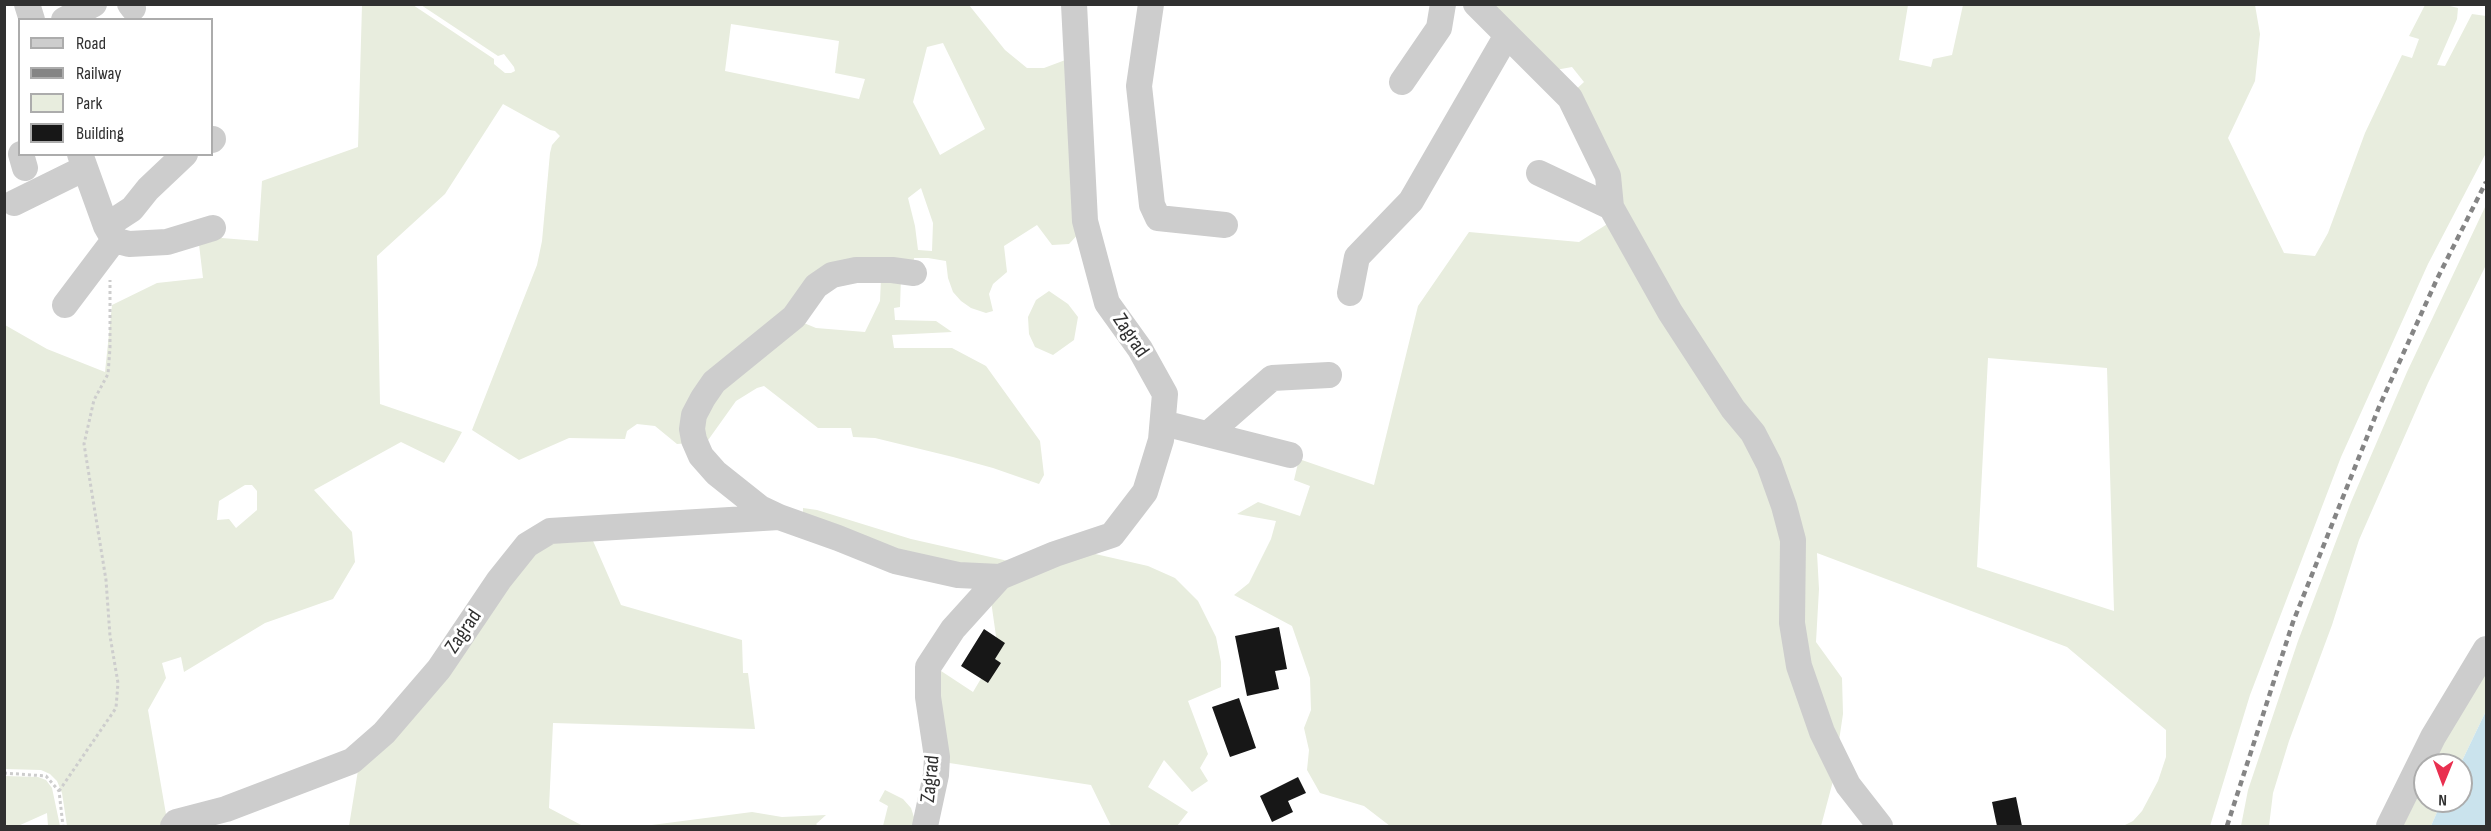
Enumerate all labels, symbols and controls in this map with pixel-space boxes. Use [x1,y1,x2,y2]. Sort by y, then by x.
legend [18,18,213,156]
text: Road [76,33,106,54]
text: Railway [76,63,121,84]
text: Park [76,93,102,114]
text: Building [76,123,124,144]
street label: Zagrad [1106,309,1154,363]
street label: Zagrad [440,605,488,659]
north arrow [2413,753,2473,813]
street label: Zagrad [916,754,946,804]
text: N [2438,790,2447,809]

